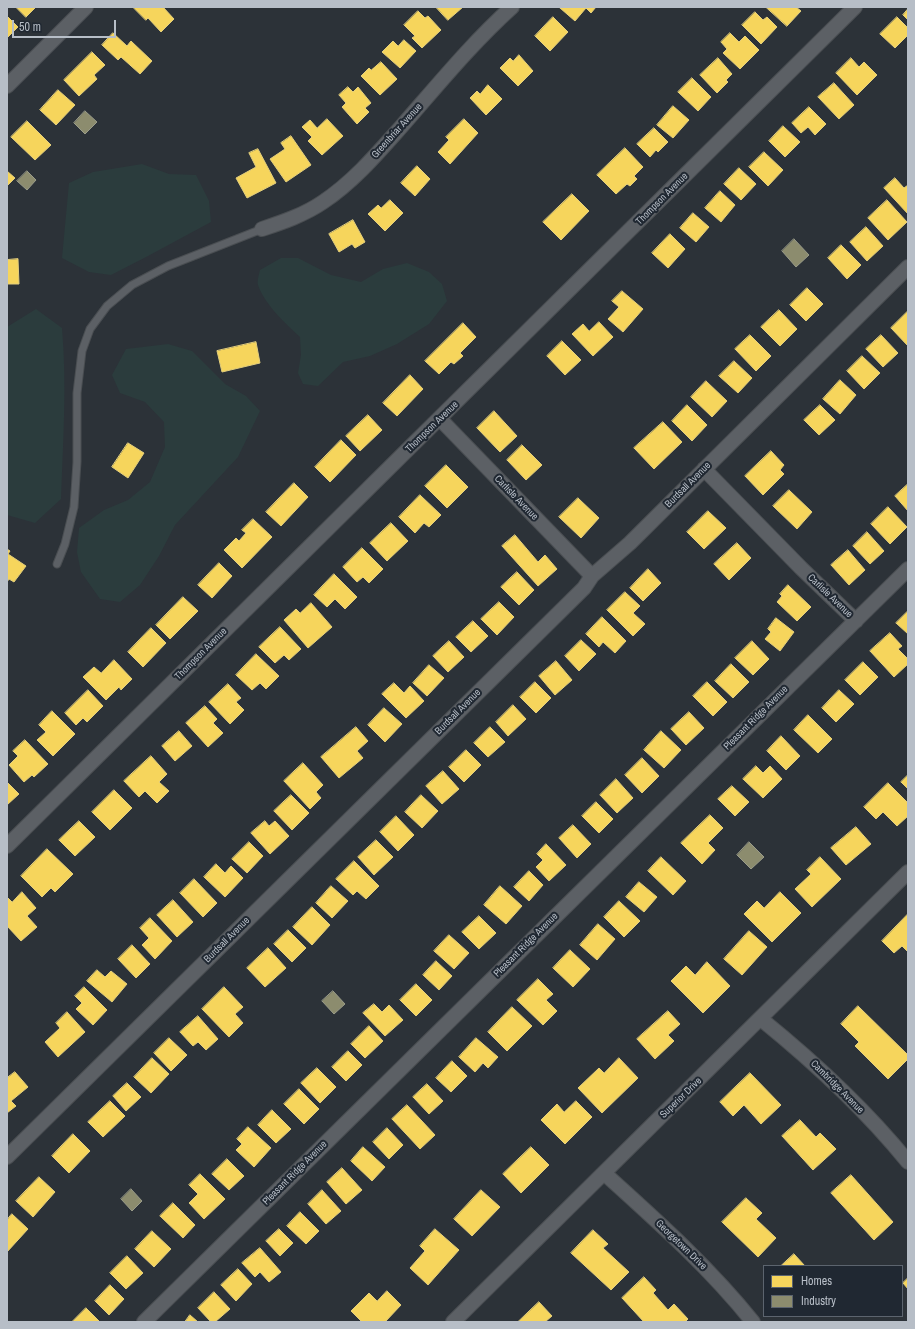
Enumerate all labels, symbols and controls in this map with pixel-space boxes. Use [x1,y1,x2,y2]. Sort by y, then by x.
scale bar [14,12,118,38]
text: 50 m [19,19,41,35]
street label: Greenbriar Avenue [369,101,425,161]
street label: Thompson Avenue [633,170,691,228]
street label: Thompson Avenue [403,399,461,455]
street label: Burdsall Avenue [663,460,713,510]
street label: Carlisle Avenue [492,473,540,523]
street label: Carlisle Avenue [805,572,855,620]
street label: Thompson Avenue [172,625,230,683]
street label: Pleasant Ridge Avenue [721,683,791,753]
street label: Burdsall Avenue [433,687,483,737]
street label: Pleasant Ridge Avenue [491,910,561,980]
street label: Burdsall Avenue [202,915,252,965]
street label: Cambridge Avenue [808,1058,866,1116]
street label: Superior Drive [658,1075,704,1121]
street label: Pleasant Ridge Avenue [260,1138,330,1208]
street label: Georgetown Drive [653,1218,709,1272]
legend [763,1265,903,1317]
text: Homes [801,1273,832,1289]
text: Industry [801,1293,836,1309]

